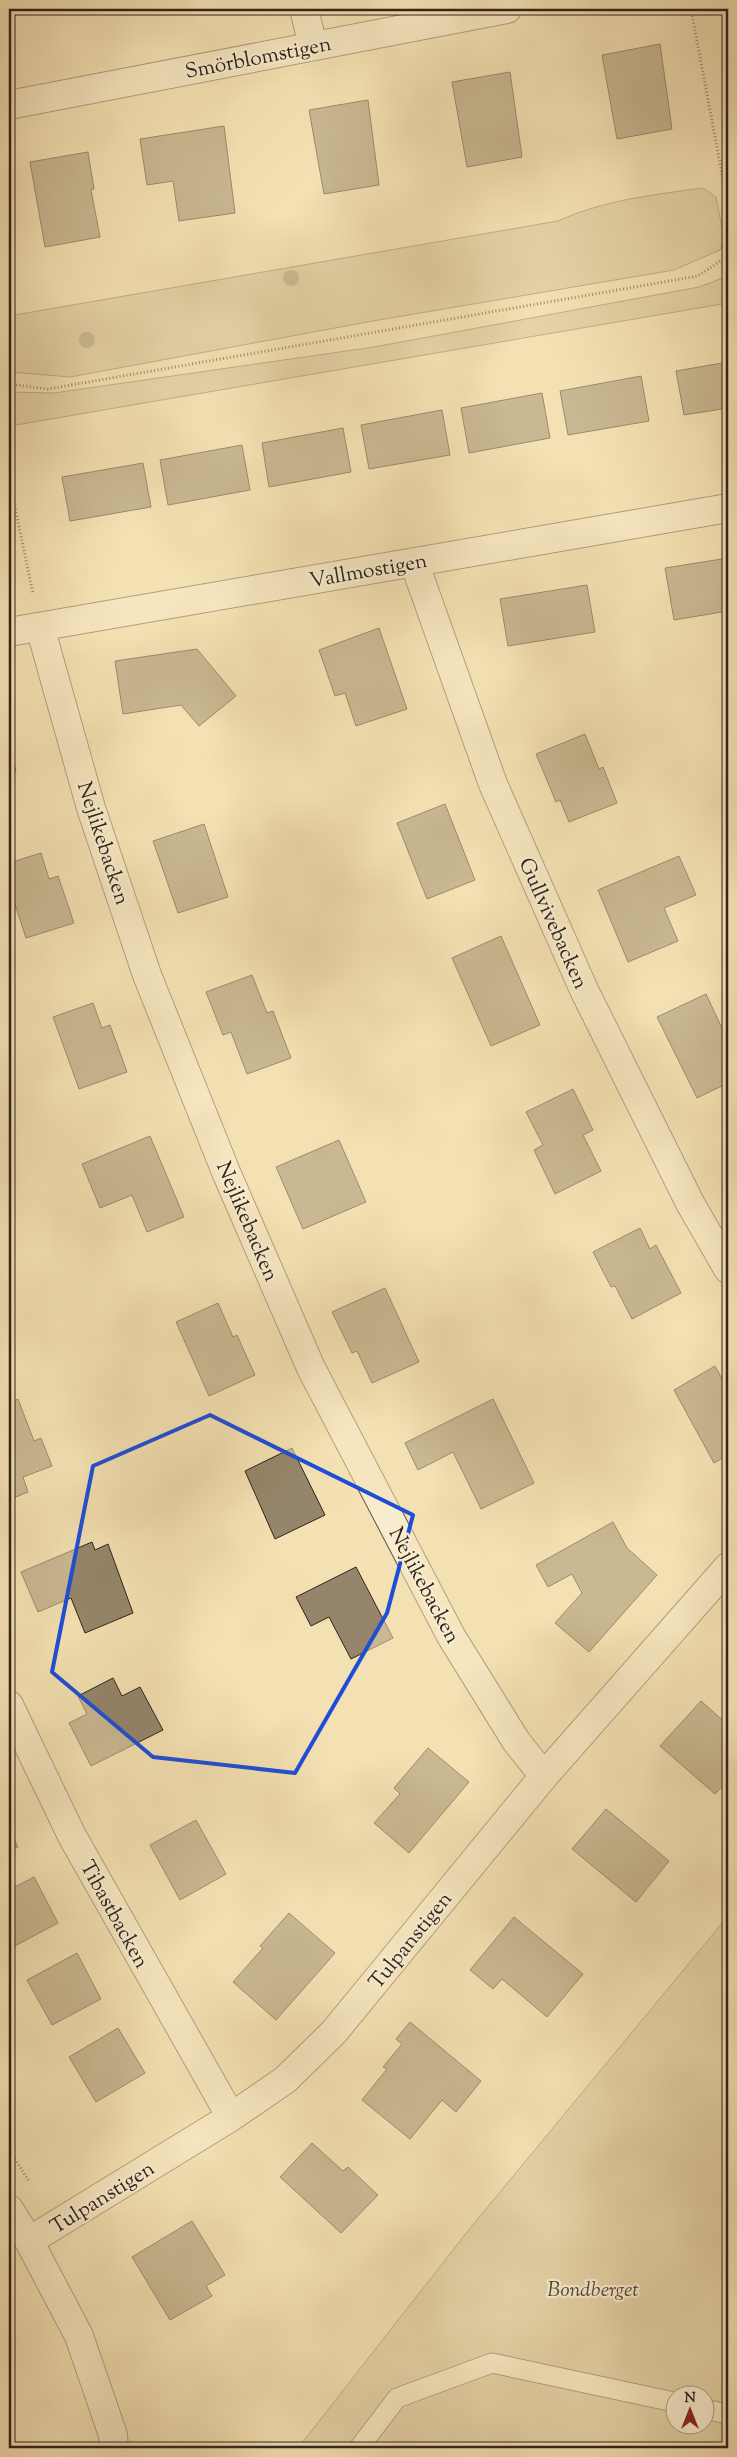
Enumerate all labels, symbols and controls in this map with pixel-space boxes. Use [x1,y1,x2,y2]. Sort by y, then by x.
street label: Smörblomstigen [183,30,334,88]
street label: Vallmostigen [307,547,430,597]
street label: Nejlikebacken [68,778,136,909]
street label: Gullvivebacken [510,853,595,994]
street label: Nejlikebacken [207,1157,285,1287]
street label: Nejlikebacken [380,1522,466,1649]
street label: Tibastbacken [71,1855,155,1974]
street label: Tulpanstigen [363,1886,460,1997]
street label: Tulpanstigen [45,2155,161,2243]
park label: Bondberget [547,2276,639,2306]
north arrow [664,2384,714,2434]
text: N [684,2389,696,2409]

